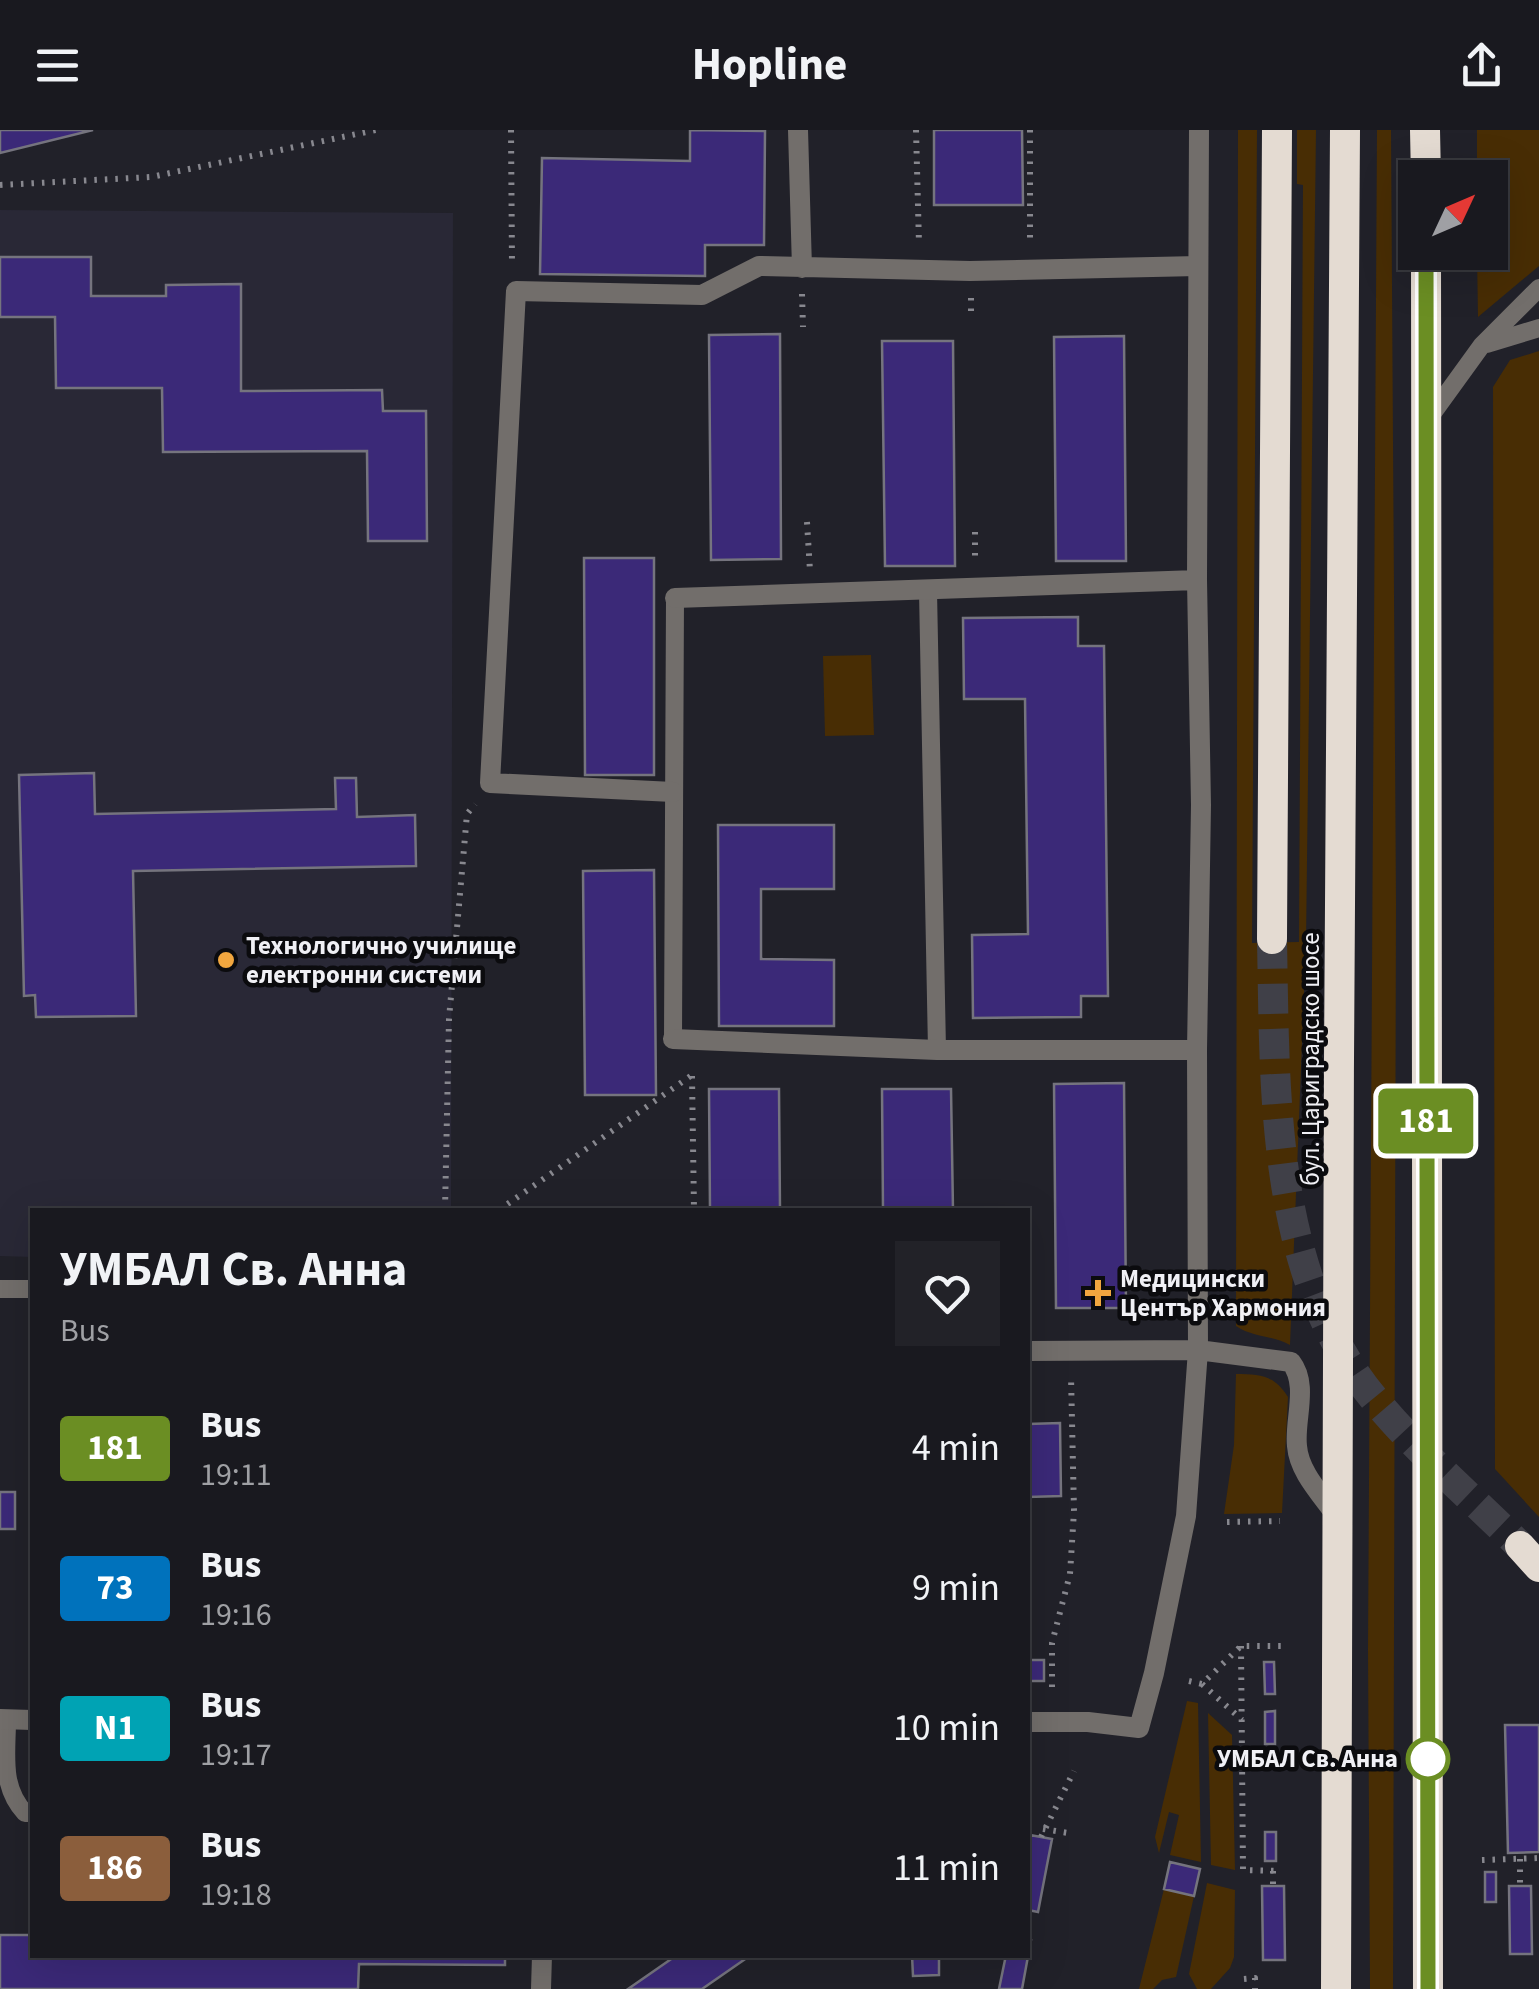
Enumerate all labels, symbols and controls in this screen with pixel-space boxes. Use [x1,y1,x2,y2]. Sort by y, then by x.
text: Hopline [692,33,847,97]
icon: menu [30,38,85,93]
icon: share [1454,38,1509,93]
north arrow [1398,160,1508,270]
map controls [1398,160,1508,270]
place label: Технологично училище електронни системи [246,928,517,993]
street label: бул. Цариградско шосе [1293,932,1329,1186]
marker: Технологично училище електронни системи [215,949,237,971]
line badge: 181 [1368,1088,1484,1154]
text: 181 [1398,1096,1454,1146]
text: УМБАЛ Св. Анна [60,1236,407,1304]
button: heart [895,1241,1000,1346]
place label: Медицински Център Хармония [1120,1261,1326,1326]
marker: Медицински Център Хармония [1085,1280,1111,1306]
text: Bus [60,1308,110,1354]
text: Bus [200,1398,261,1452]
text: 4 min [912,1421,1000,1475]
text: 181 [87,1423,143,1473]
text: 19:11 [200,1452,272,1498]
text: Bus [200,1538,261,1592]
text: 9 min [912,1561,1000,1615]
text: 73 [97,1563,133,1613]
text: 19:16 [200,1592,272,1638]
text: Bus [200,1678,261,1732]
text: 10 min [893,1701,1000,1755]
text: N1 [94,1703,136,1753]
text: 19:17 [200,1732,272,1778]
marker: УМБАЛ Св. Анна [1407,1738,1449,1780]
place label: УМБАЛ Св. Анна [1217,1741,1398,1777]
text: Bus [200,1818,261,1872]
text: 11 min [893,1841,1000,1895]
text: 186 [87,1843,143,1893]
text: 19:18 [200,1872,272,1918]

